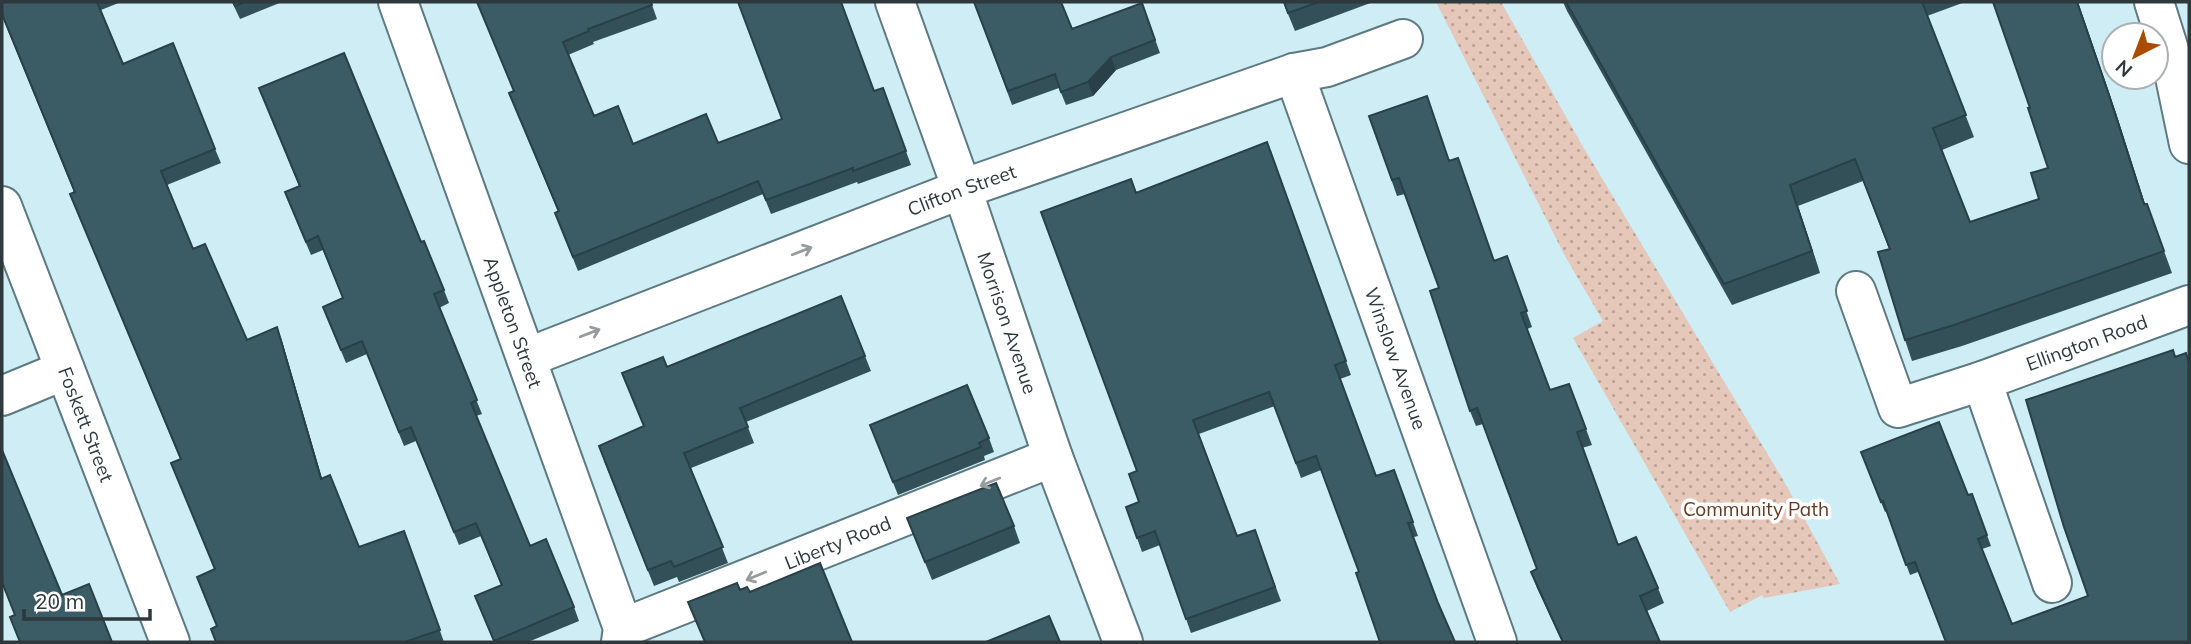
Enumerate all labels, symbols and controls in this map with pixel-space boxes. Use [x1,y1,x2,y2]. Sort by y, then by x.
north arrow [2100,21,2170,91]
text: N [2110,55,2137,82]
street label: Clifton Street [904,159,1020,221]
one-way arrow [791,244,813,257]
street label: Morrison Avenue [972,249,1043,397]
street label: Appleton Street [478,253,548,391]
street label: Winslow Avenue [1359,284,1432,433]
street label: Ellington Road [2023,309,2151,376]
one-way arrow [578,325,600,338]
street label: Foskett Street [53,364,119,486]
one-way arrow [979,477,1001,490]
park label: Community Path [1683,497,1829,521]
street label: Liberty Road [781,511,894,575]
one-way arrow [745,570,767,583]
scale bar [24,578,150,622]
text: 20 m [35,588,84,614]

